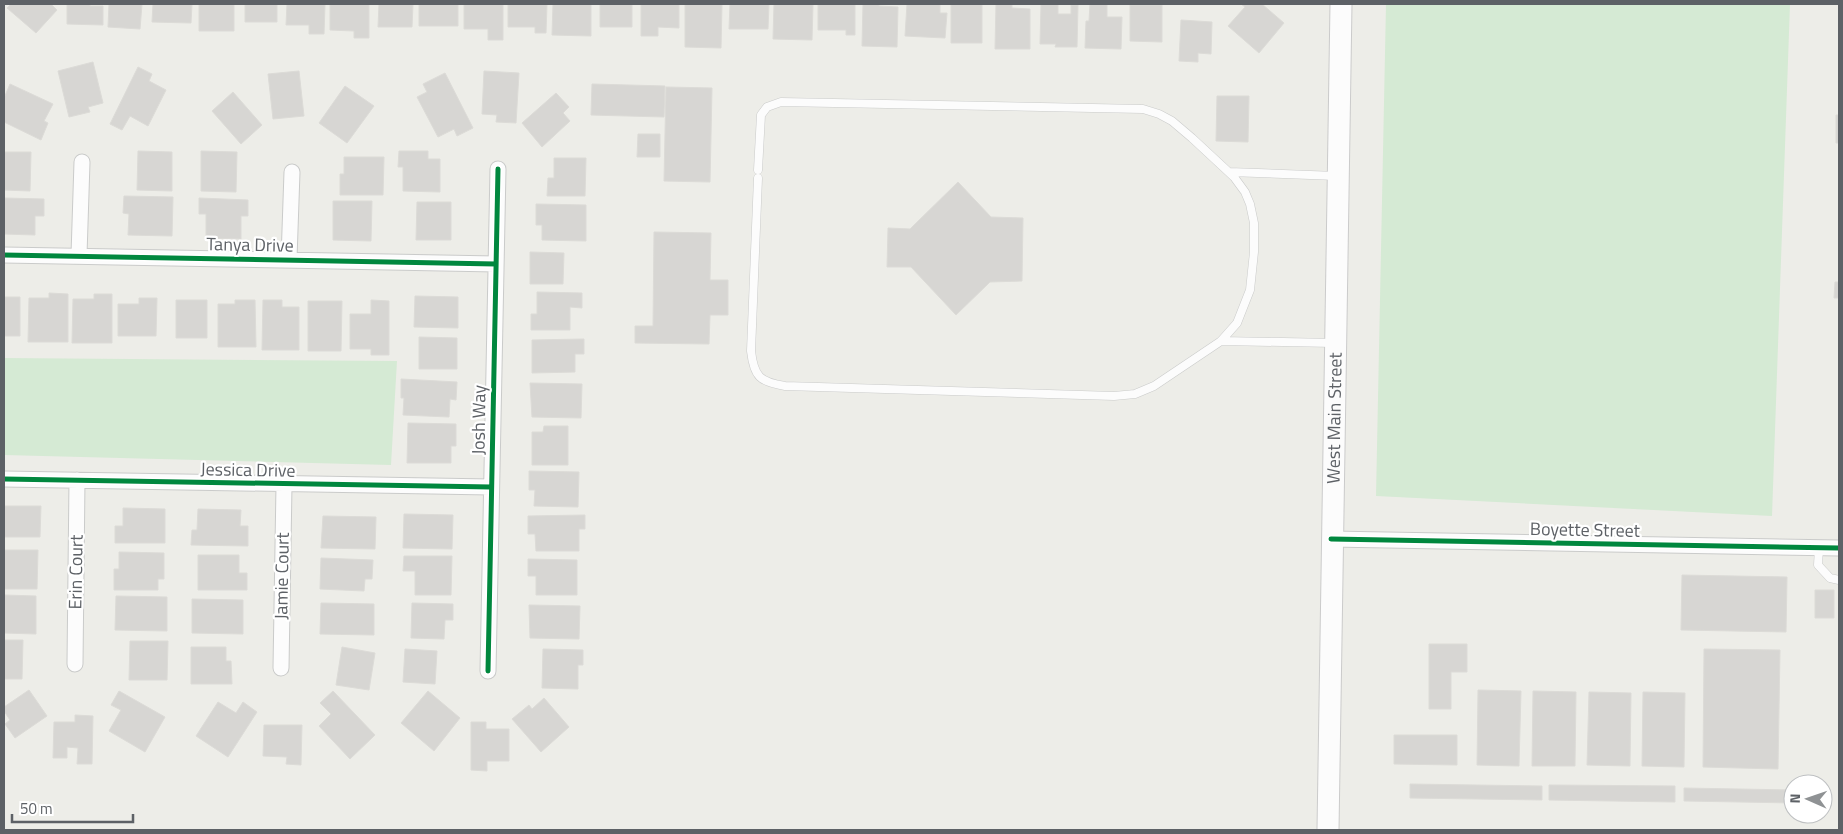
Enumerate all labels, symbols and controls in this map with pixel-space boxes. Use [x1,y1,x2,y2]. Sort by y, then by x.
street label: Tanya Drive [206,230,294,259]
street label: West Main Street [1319,351,1349,484]
street label: Josh Way [464,385,493,455]
street label: Jessica Drive [200,455,296,484]
street label: Boyette Street [1530,515,1641,544]
street label: Jamie Court [267,531,296,620]
street label: Erin Court [61,534,90,610]
north arrow [1783,774,1833,824]
scale bar [12,792,134,824]
text: N [1784,793,1805,804]
text: 50 m [20,797,53,820]

